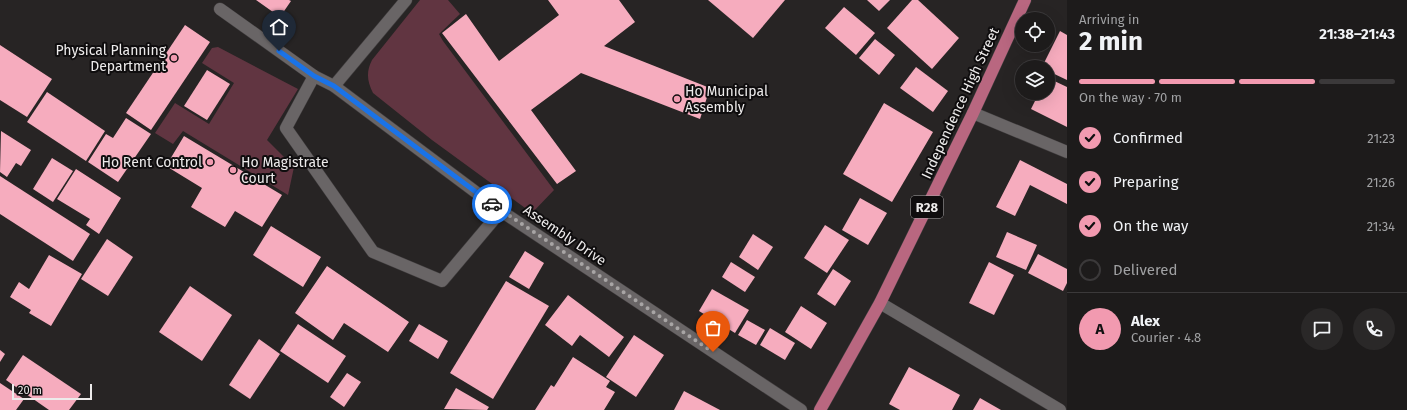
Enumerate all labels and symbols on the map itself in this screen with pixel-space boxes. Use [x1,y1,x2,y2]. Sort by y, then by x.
pin [262,10,296,51]
street label: Independence High Street [918,24,1003,182]
place label: Physical Planning Department [55,42,167,75]
marker: Physical Planning Department [169,53,179,63]
place label: Ho Municipal Assembly [685,83,768,116]
marker: Ho Municipal Assembly [672,94,682,104]
place label: Ho Rent Control [101,154,202,171]
place label: Ho Magistrate Court [241,154,329,187]
marker: Ho Rent Control [205,157,215,167]
marker: Ho Magistrate Court [228,165,238,175]
courier [472,184,512,224]
road number: R28 [911,196,943,218]
street label: Assembly Drive [520,201,609,269]
pin [696,311,730,352]
scale bar [12,382,92,401]

